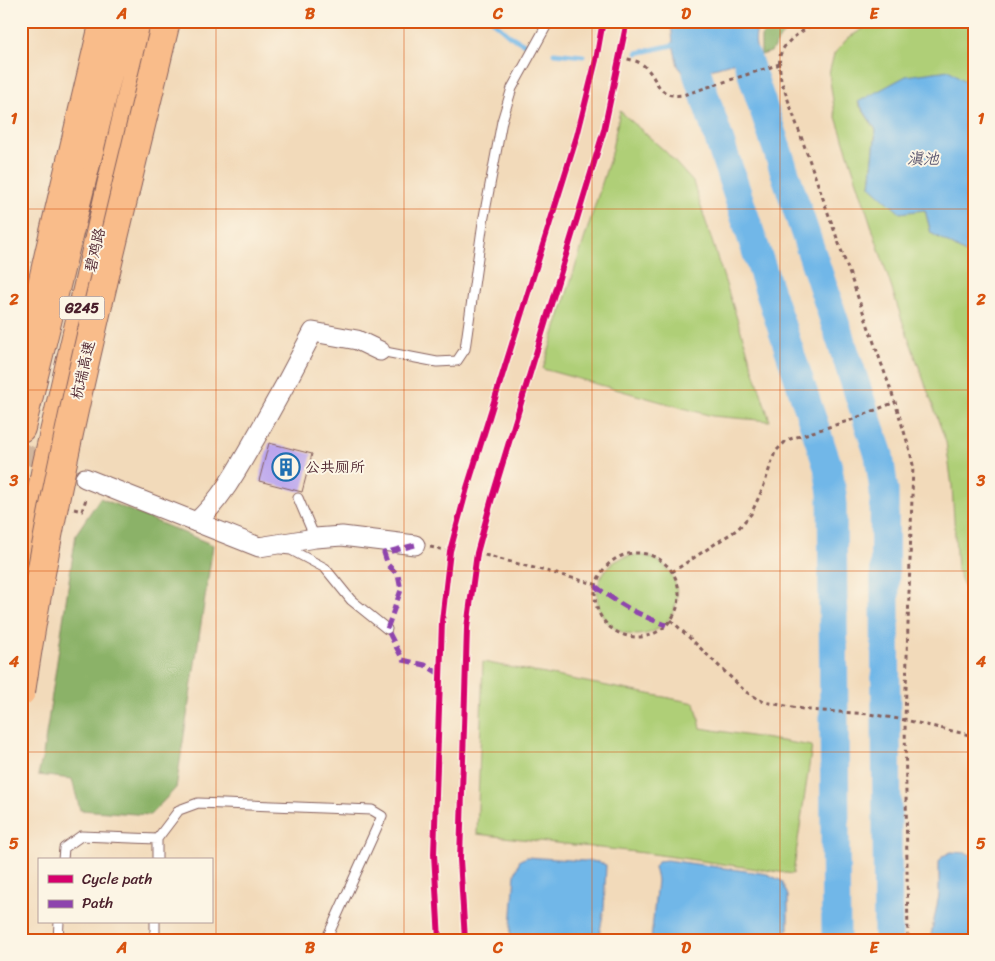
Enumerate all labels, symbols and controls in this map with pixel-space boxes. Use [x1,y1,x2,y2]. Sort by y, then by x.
text: A [116,0,127,28]
text: B [305,0,316,28]
text: C [492,0,504,28]
text: D [681,0,691,28]
text: E [870,0,880,28]
text: 1 [11,104,18,133]
text: 1 [978,104,985,133]
water label: 滇池 [907,144,940,173]
street label: 碧鸡路 [77,225,113,275]
text: 2 [8,285,19,314]
text: 2 [975,285,986,314]
road number: G245 [59,296,104,320]
street label: 杭瑞高速 [64,338,102,402]
building icon: 公共厕所 [271,452,301,482]
place label: 公共厕所 [305,454,365,480]
text: 3 [9,466,19,495]
text: 3 [976,466,986,495]
text: 4 [8,647,19,676]
text: 4 [975,647,986,676]
text: 5 [9,829,19,858]
text: 5 [976,829,986,858]
legend [38,858,212,924]
text: Cycle path [82,866,153,892]
text: Path [82,890,113,916]
text: A [116,933,127,961]
text: B [305,933,316,961]
text: C [492,933,504,961]
text: D [681,933,691,961]
text: E [870,933,880,961]

